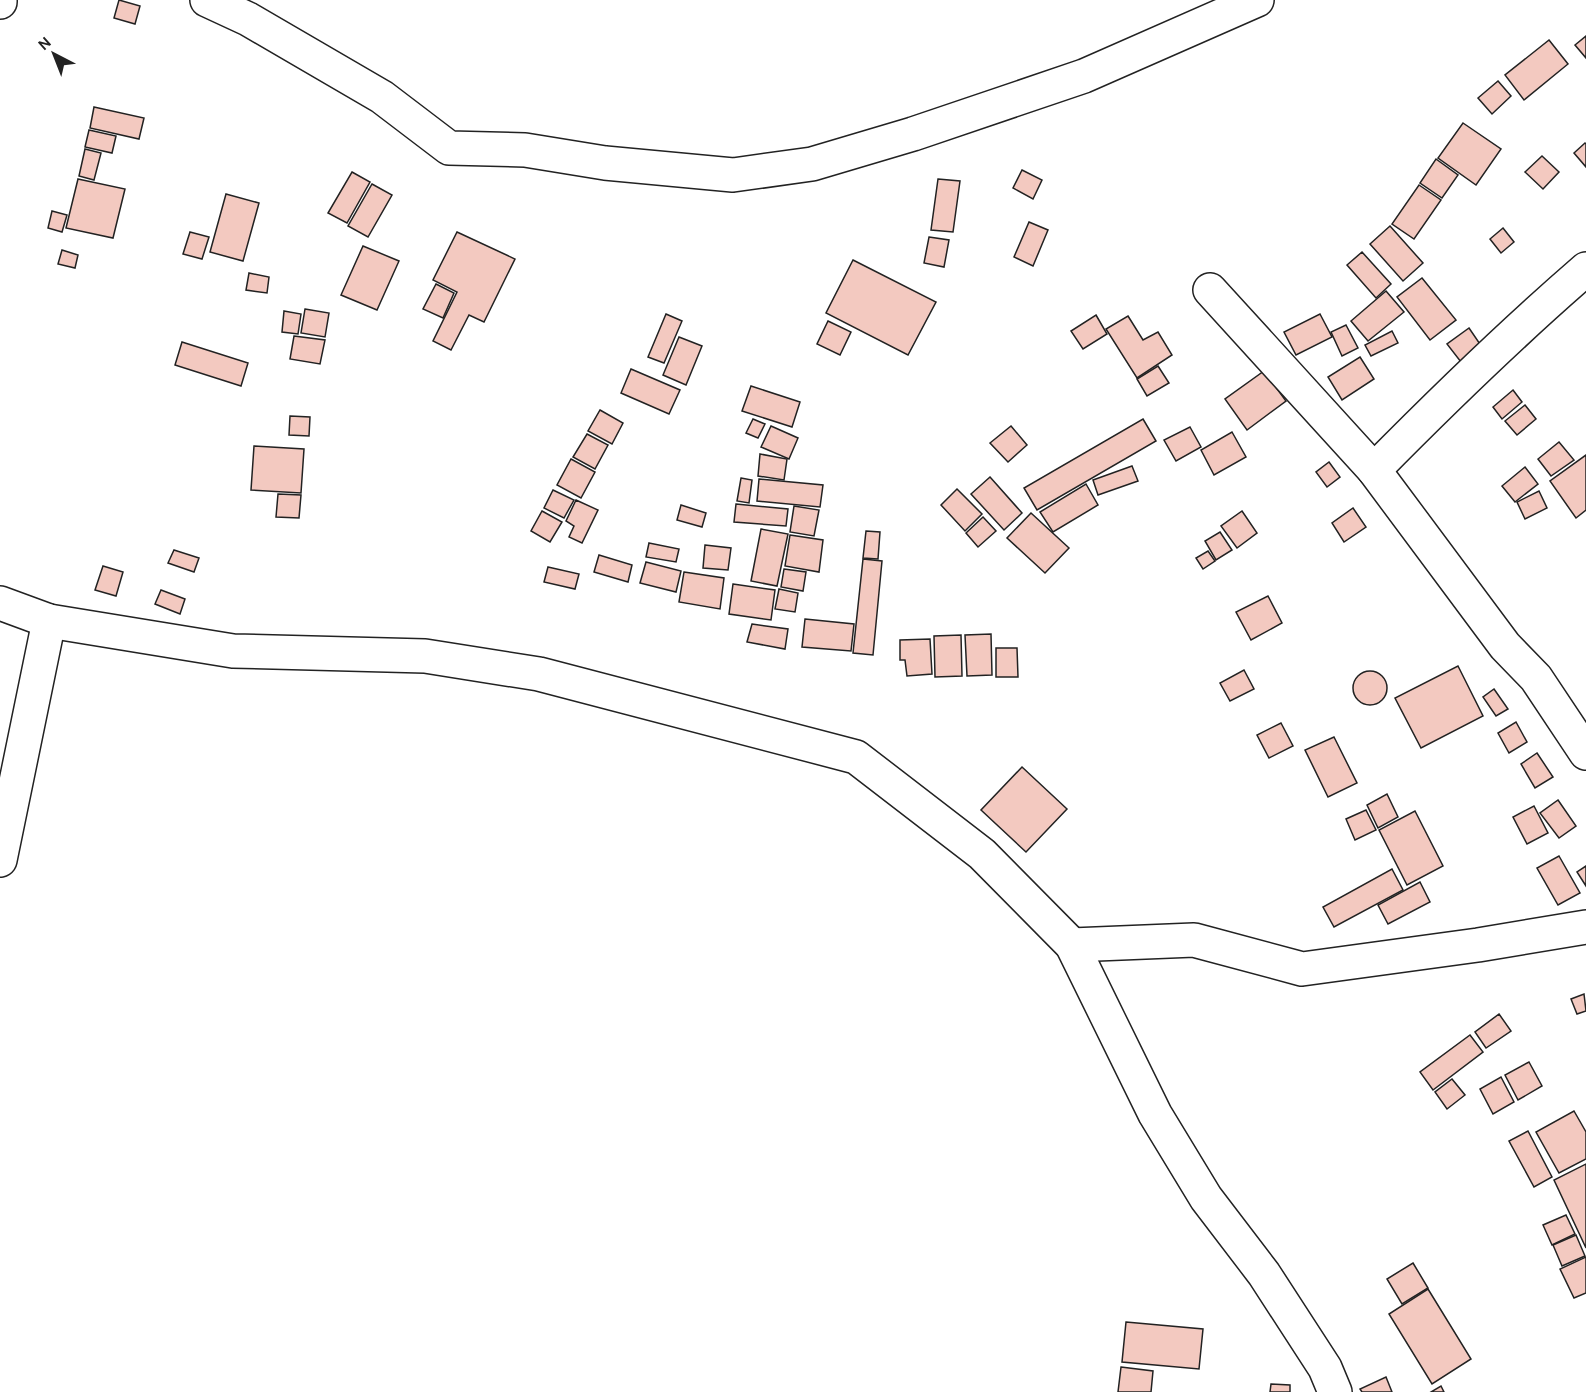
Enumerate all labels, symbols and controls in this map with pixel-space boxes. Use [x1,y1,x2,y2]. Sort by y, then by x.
north arrow [24,24,84,84]
text: N [34,32,55,54]

